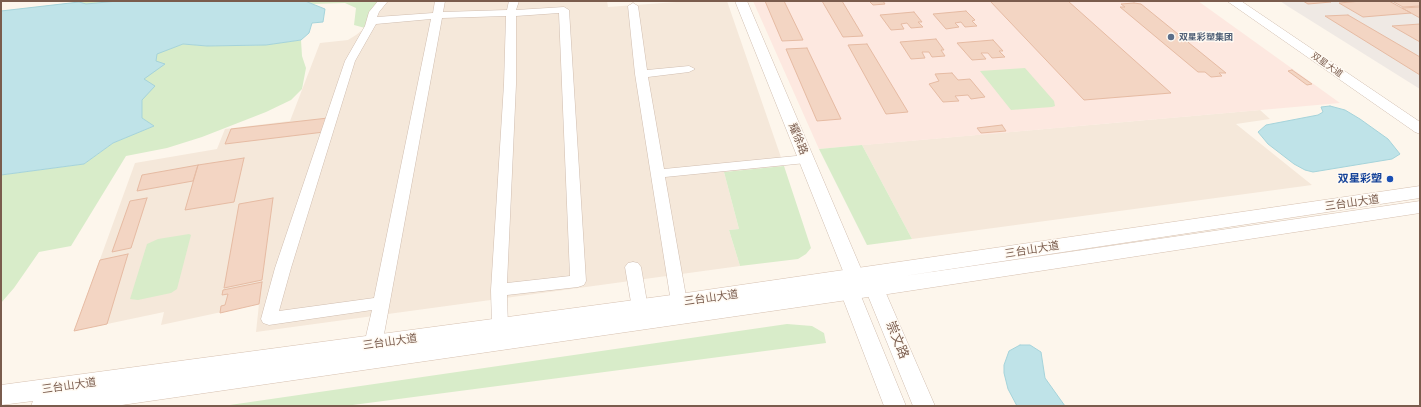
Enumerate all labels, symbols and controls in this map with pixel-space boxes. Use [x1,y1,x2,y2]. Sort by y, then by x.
marker: 双星彩塑集团 [1166,32,1176,42]
place label: 双星彩塑集团 [1179,32,1233,42]
street label: 双星大道 [1309,50,1345,80]
street label: 耀徐路 [786,121,810,157]
place label: 双星彩塑 [1338,172,1382,186]
marker: 双星彩塑 [1385,174,1395,184]
street label: 三台山大道 [1324,193,1380,213]
street label: 三台山大道 [1004,239,1060,261]
street label: 三台山大道 [683,288,739,308]
street label: 崇文路 [882,319,912,361]
street label: 三台山大道 [362,332,418,352]
street label: 三台山大道 [41,376,97,396]

